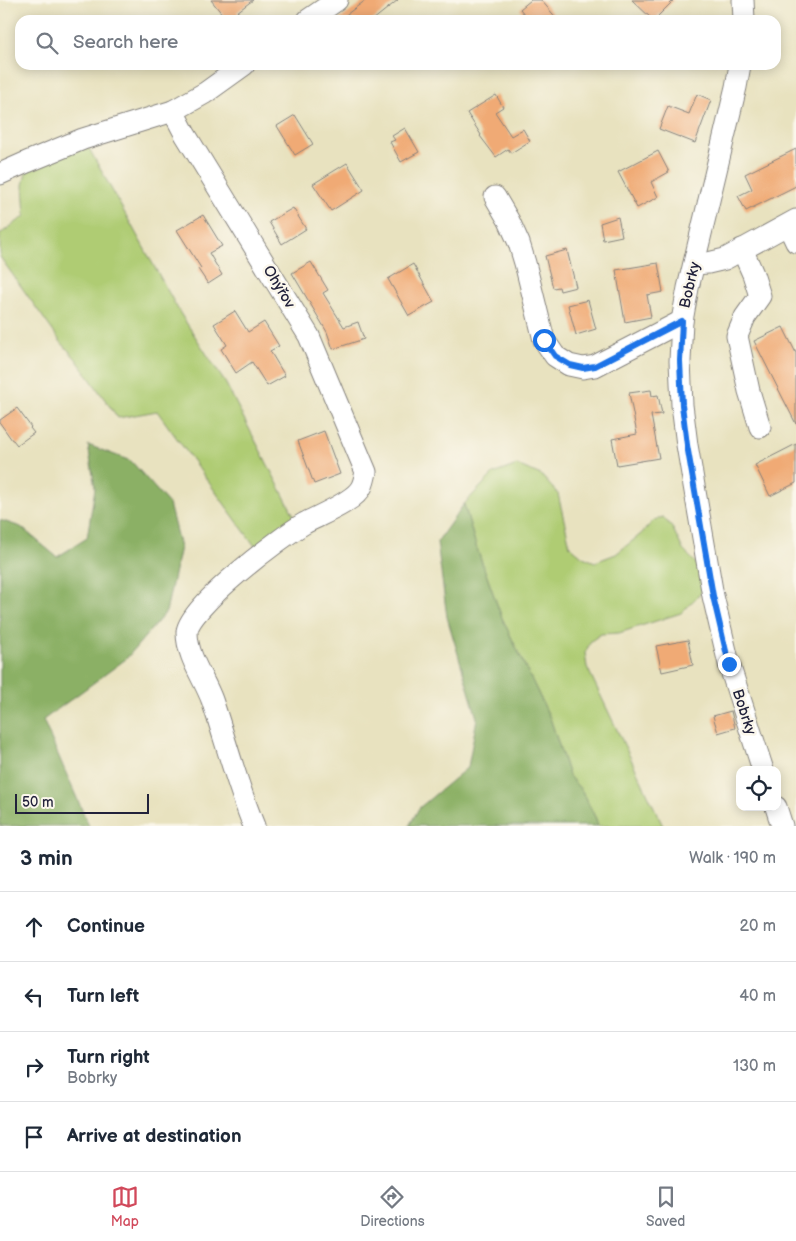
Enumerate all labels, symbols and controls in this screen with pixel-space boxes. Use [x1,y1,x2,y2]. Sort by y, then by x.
search box [15,15,781,70]
icon: search [33,29,61,57]
text: Search here [73,31,178,54]
street label: Bobrky [675,260,705,310]
street label: Ohýřov [259,262,300,313]
route start [533,329,556,352]
route end [718,653,741,676]
street label: Bobrky [728,687,760,738]
map controls [736,766,781,811]
button: locate [736,766,781,811]
scale bar [15,791,149,814]
text: 50 m [22,794,54,811]
text: 3 min [20,846,73,871]
text: Walk · 190 m [689,849,776,868]
icon: ahead [20,913,48,941]
text: Continue [67,915,145,938]
text: 20 m [740,917,776,936]
icon: left [20,983,48,1011]
text: Turn left [67,985,139,1008]
text: 40 m [739,987,776,1006]
text: Turn right [67,1046,150,1069]
icon: right [20,1053,48,1081]
text: 130 m [733,1057,776,1076]
text: Bobrky [67,1069,117,1088]
icon: arrive [20,1123,48,1151]
text: Arrive at destination [67,1125,242,1148]
tab: Map [111,1183,139,1230]
tab: Directions [360,1183,425,1230]
tab: Saved [646,1183,685,1230]

